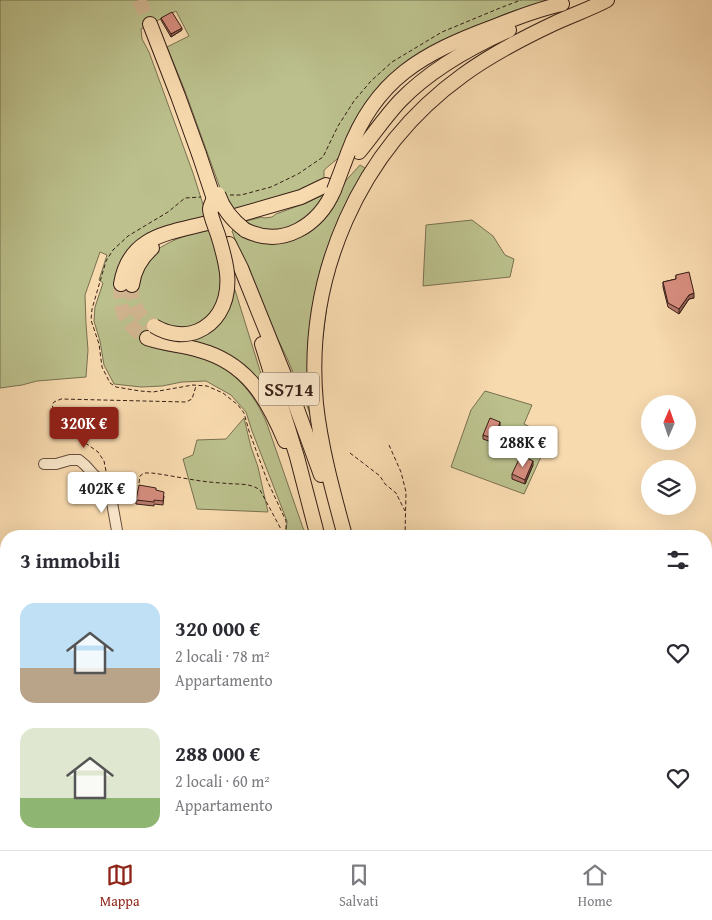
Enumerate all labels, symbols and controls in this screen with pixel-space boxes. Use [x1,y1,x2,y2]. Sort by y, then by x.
road number: SS714 [259,372,319,406]
north arrow [641,395,696,450]
map controls [641,395,696,515]
pin: 320K € [43,406,125,449]
text: 320K € [61,411,107,435]
pin: 288K € [482,426,564,468]
text: 288K € [500,430,546,454]
button: layers [641,460,696,515]
pin: 402K € [61,472,143,514]
text: 402K € [79,476,125,500]
text: 3 immobili [20,545,120,576]
icon: filters [664,546,692,574]
text: 320 000 € [175,613,260,644]
icon: home [60,623,120,683]
icon: heart [664,639,692,667]
text: 2 locali · 78 m² [175,644,270,668]
text: Appartamento [175,668,273,692]
text: 288 000 € [175,738,260,769]
icon: home [60,748,120,808]
icon: heart [664,764,692,792]
text: 2 locali · 60 m² [175,769,270,793]
text: Appartamento [175,793,273,817]
tab: Mappa [100,861,140,911]
tab: Salvati [339,861,378,911]
tab: Home [578,861,612,911]

